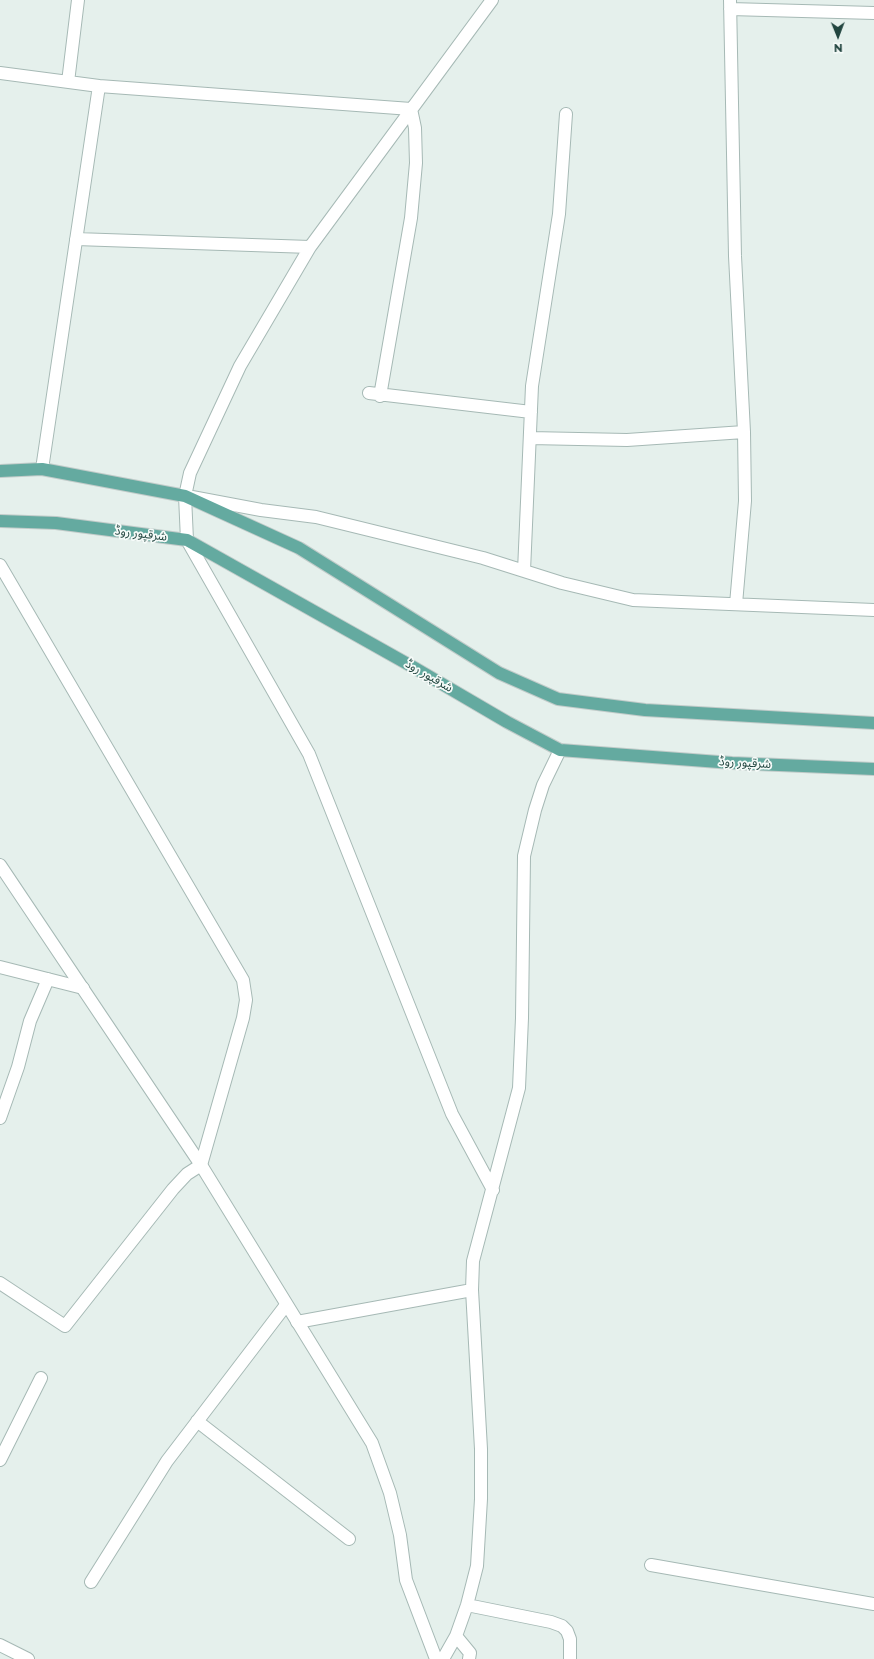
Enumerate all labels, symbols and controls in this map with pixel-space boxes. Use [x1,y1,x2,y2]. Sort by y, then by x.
north arrow [818,16,858,56]
text: N [834,41,843,55]
street label: شرقپور روڈ [114,524,168,544]
street label: شرقپور روڈ [403,657,455,695]
street label: شرقپور روڈ [718,754,772,772]

